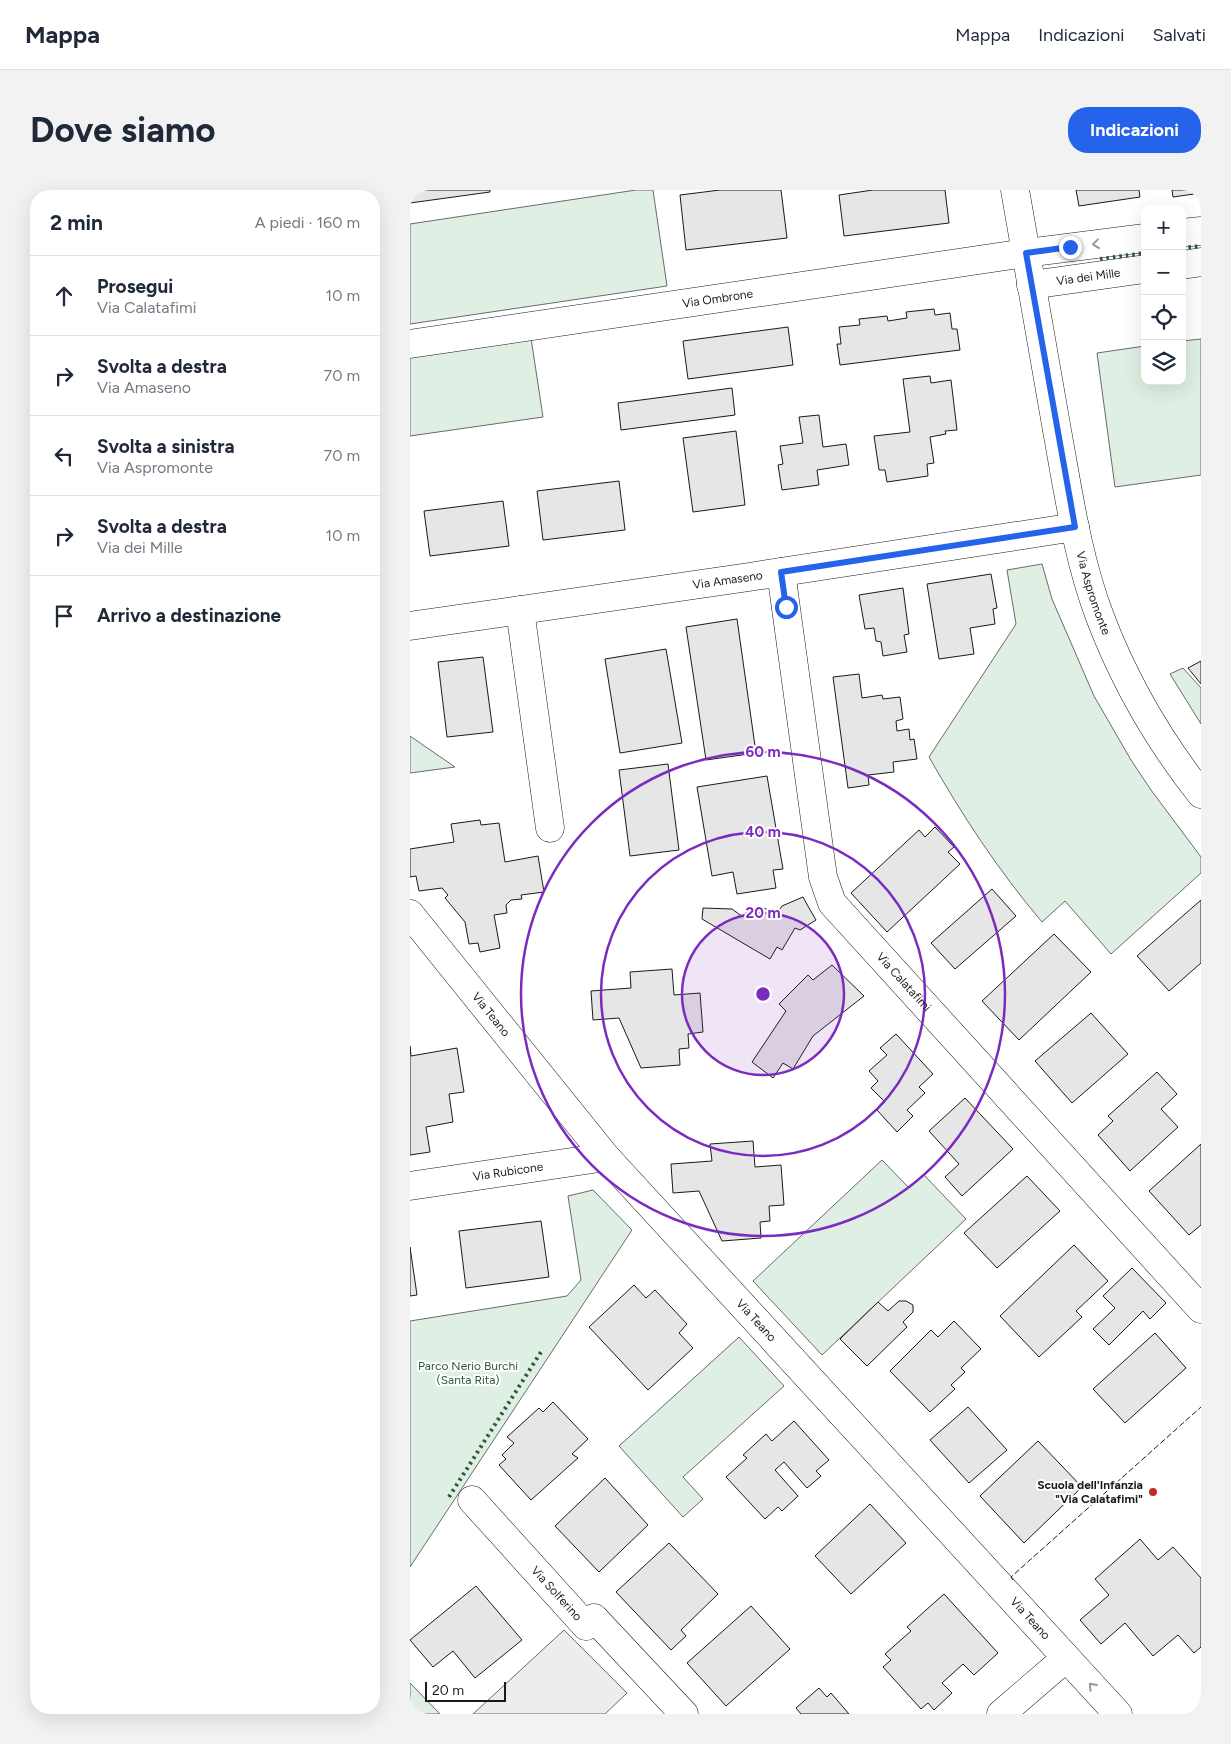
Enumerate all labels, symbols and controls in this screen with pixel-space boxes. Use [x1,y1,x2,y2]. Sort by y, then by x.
text: Mappa [25,20,100,49]
text: Mappa [955,24,1010,46]
text: Indicazioni [1038,24,1124,46]
text: Salvati [1152,24,1206,46]
button: Indicazioni [1068,107,1201,153]
text: Dove siamo [30,109,216,151]
map controls [1141,205,1186,385]
button: + [1141,205,1186,250]
text: 2 min [50,210,103,235]
text: A piedi · 160 m [255,213,360,232]
route end [1059,236,1082,259]
one-way arrow [1092,238,1100,249]
button: − [1141,250,1186,295]
street label: Via dei Mille [1056,265,1122,288]
text: Prosegui [97,275,173,298]
icon: ahead [50,282,78,310]
text: 10 m [326,286,360,305]
street label: Via Ombrone [681,286,754,311]
button: locate [1141,295,1186,340]
text: Via Calatafimi [97,298,196,317]
button: layers [1141,340,1186,385]
text: Svolta a destra [97,355,227,378]
icon: right [50,362,78,390]
text: 70 m [324,366,360,385]
text: Via Amaseno [97,378,191,397]
text: Svolta a sinistra [97,435,235,458]
icon: left [50,442,78,470]
text: 70 m [324,446,360,465]
text: Via Aspromonte [97,458,213,477]
text: Svolta a destra [97,515,227,538]
icon: right [50,522,78,550]
text: 10 m [326,526,360,545]
text: Via dei Mille [97,538,183,557]
street label: Via Aspromonte [1073,550,1114,637]
street label: Via Amaseno [692,568,764,592]
route start [775,596,798,619]
icon: arrive [50,602,78,630]
text: Arrivo a destinazione [97,604,281,627]
text: 60 m [745,743,781,761]
text: 40 m [745,823,781,841]
text: 20 m [745,904,781,922]
street label: Via Calatafimi [873,950,934,1014]
centre of rings [754,985,772,1003]
street label: Via Teano [469,990,513,1039]
street label: Via Rubicone [472,1159,545,1184]
street label: Via Teano [733,1296,779,1344]
park label: Parco Nerio Burchi (Santa Rita) [418,1359,518,1387]
place label: Scuola dell'Infanzia "Via Calatafimi" [1037,1478,1143,1506]
marker: Scuola dell'Infanzia "Via Calatafimi" [1147,1486,1159,1498]
street label: Via Solferino [528,1563,585,1624]
street label: Via Teano [1007,1594,1053,1643]
scale bar [425,1679,506,1702]
text: 20 m [432,1682,464,1699]
one-way arrow [1089,1682,1098,1691]

